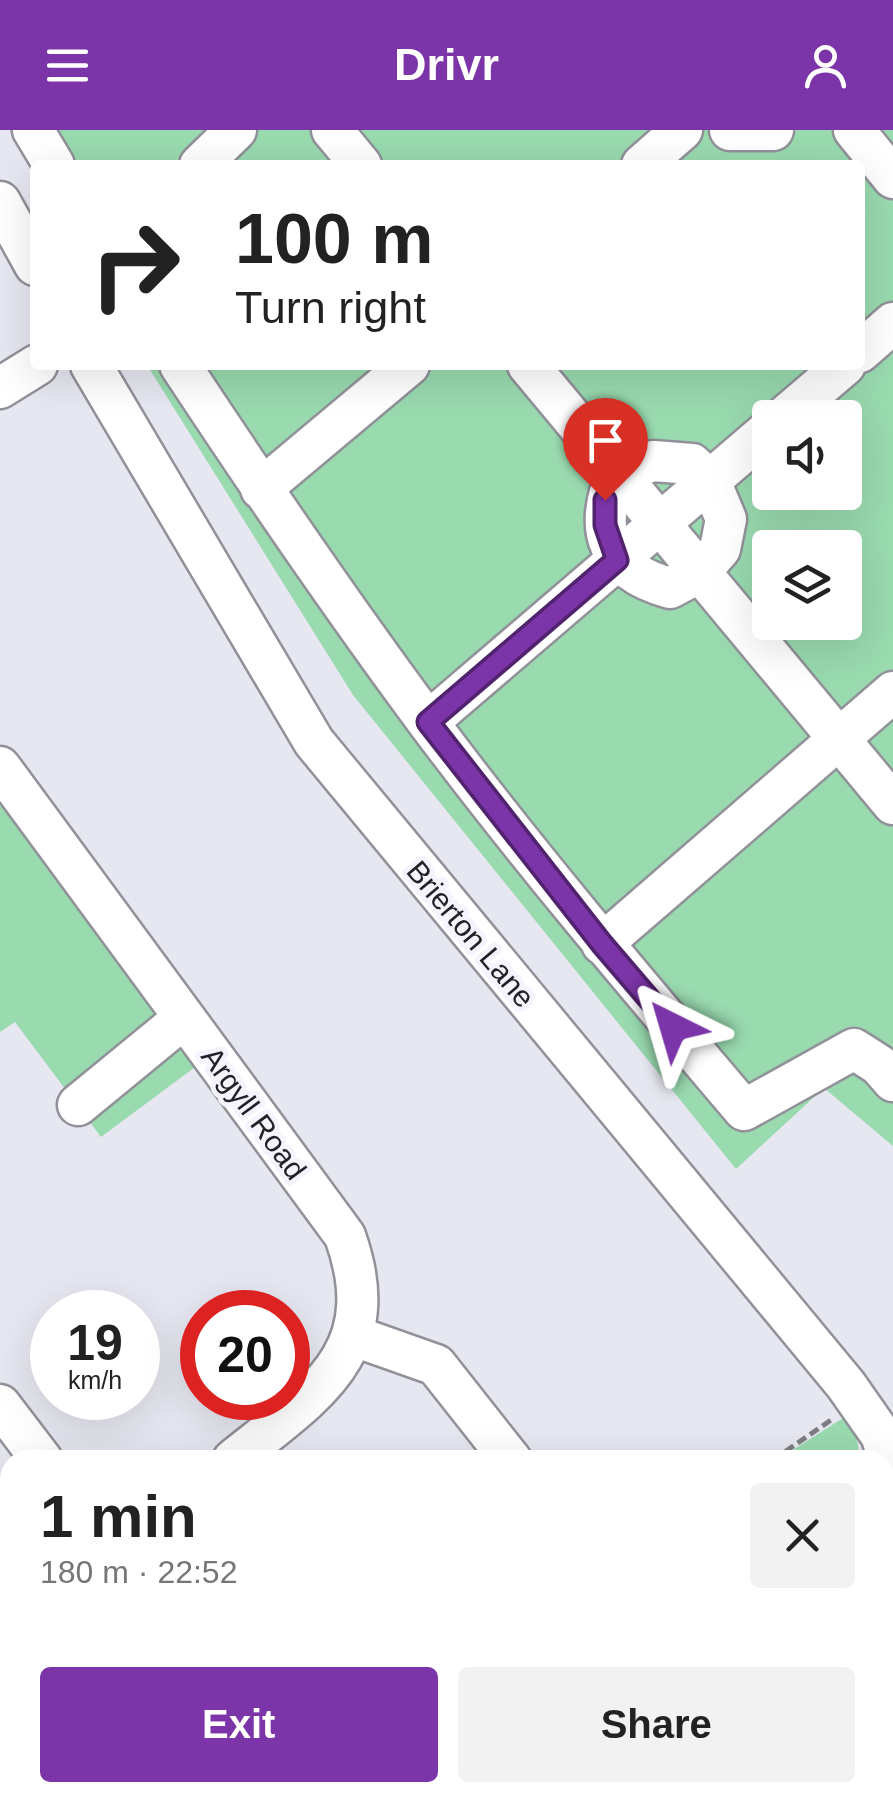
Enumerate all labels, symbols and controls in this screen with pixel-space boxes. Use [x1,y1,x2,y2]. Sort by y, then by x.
icon: menu [40,38,95,93]
icon: person [798,38,853,93]
text: Drivr [394,39,499,90]
icon: right [70,200,200,330]
text: 100 m [235,200,433,278]
text: Turn right [235,282,426,333]
pin [563,398,648,501]
map controls [752,400,862,640]
button: sound [752,400,862,510]
icon: arrive [578,413,633,468]
button: layers [752,530,862,640]
street label: Brierton Lane [400,854,542,1014]
position arrow [621,975,725,1079]
street label: Argyll Road [195,1041,313,1185]
speed limit sign: 20 [180,1290,310,1420]
text: 19 [67,1315,123,1371]
text: km/h [68,1366,122,1394]
text: 1 min [40,1483,197,1550]
button: close [750,1483,855,1588]
text: 180 m · 22:52 [40,1554,237,1590]
button: Exit [40,1667,438,1782]
button: Share [458,1667,855,1782]

